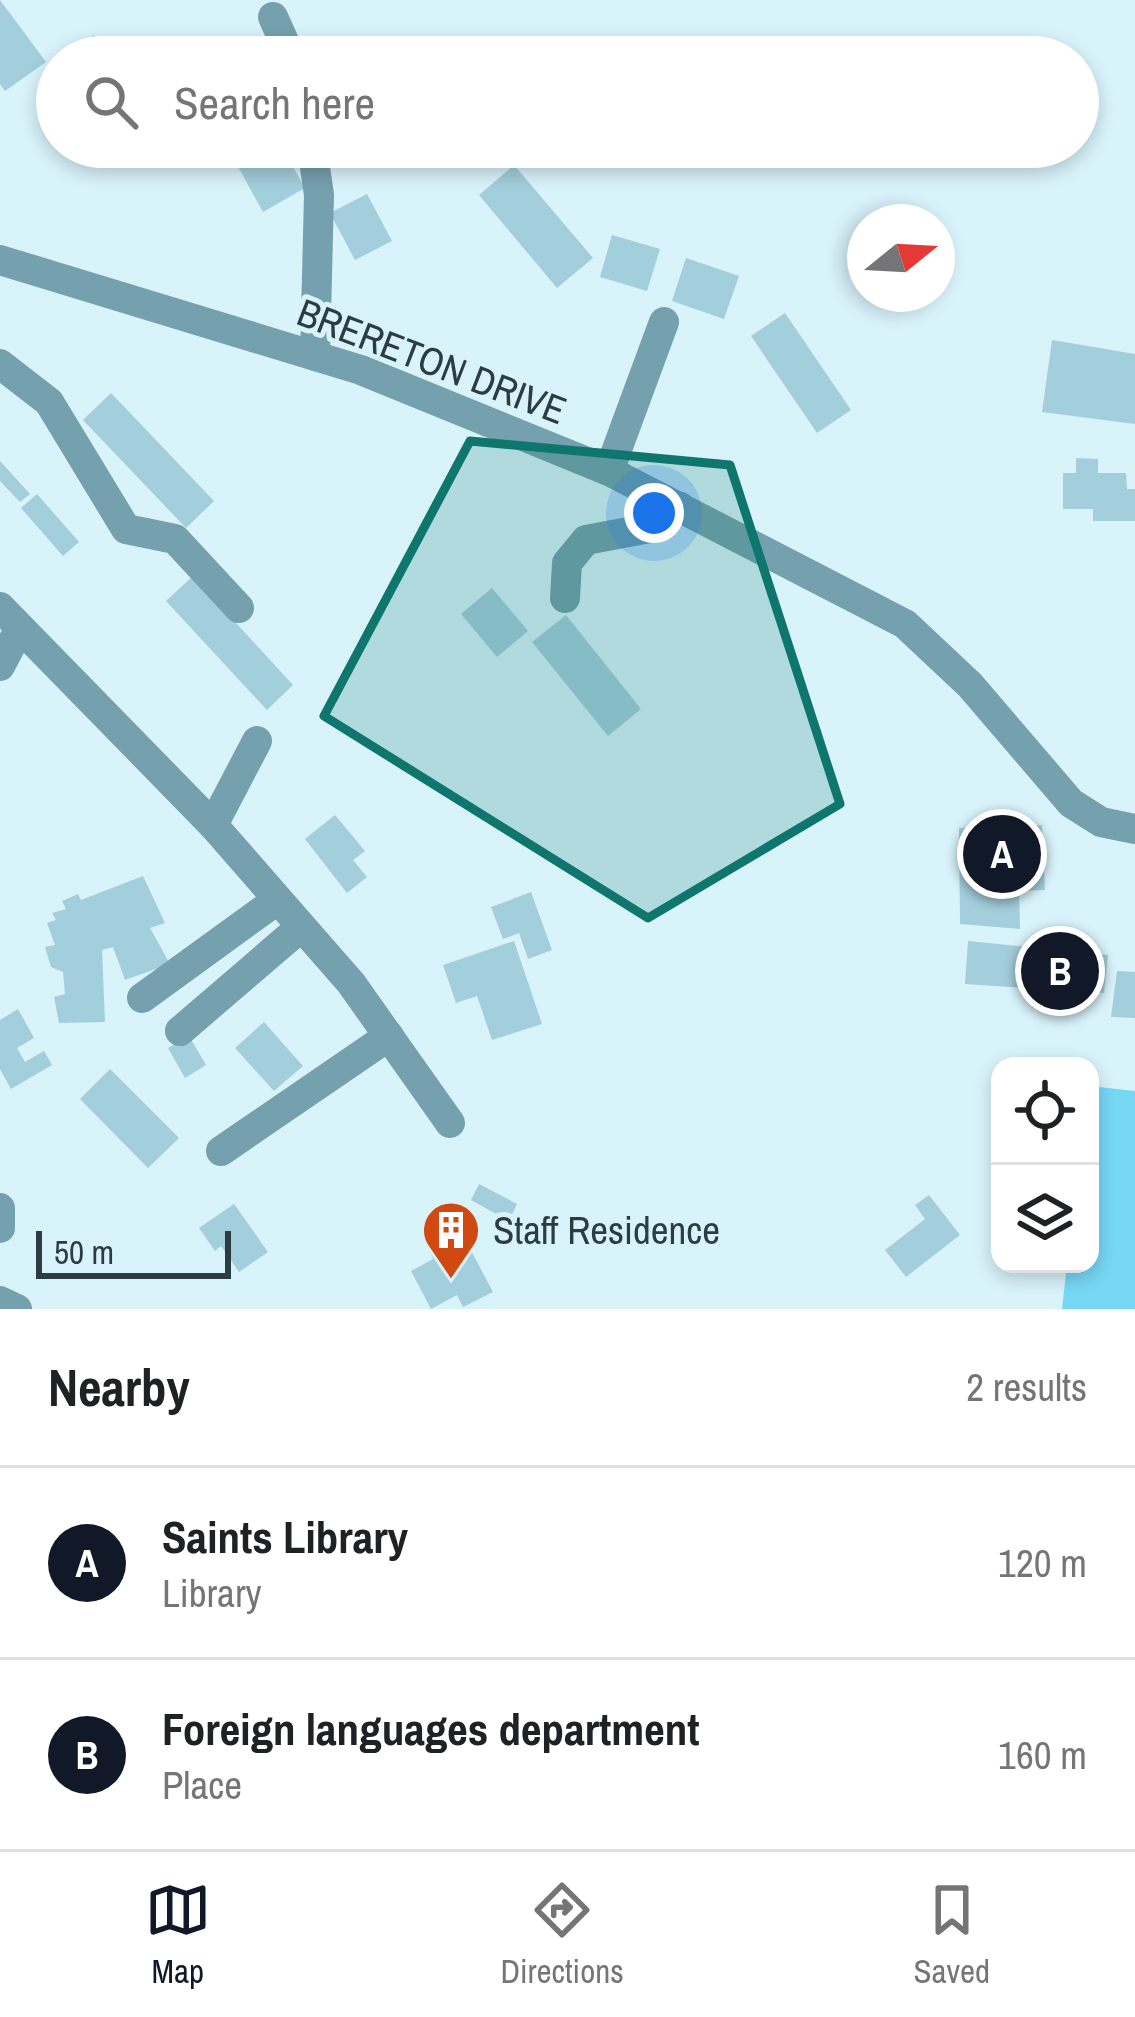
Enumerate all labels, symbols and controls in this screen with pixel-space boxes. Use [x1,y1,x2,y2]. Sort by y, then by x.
search box [36,36,1099,168]
icon: search [78,69,144,135]
text: Search here [174,72,375,133]
north arrow [847,204,955,312]
street label: BRERETON DRIVE [290,286,574,436]
your location [624,483,684,543]
pin: A [963,809,1041,899]
pin: B [1021,926,1099,1016]
map controls [991,1057,1099,1273]
button: locate [991,1057,1099,1165]
button: layers [991,1165,1099,1273]
building icon: Staff Residence [420,1199,482,1281]
place label: Staff Residence [493,1204,720,1256]
scale bar [36,1225,231,1278]
text: 50 m [54,1230,114,1274]
text: Nearby [48,1353,190,1422]
text: 2 results [966,1361,1087,1413]
text: Saints Library [162,1506,408,1567]
text: A [75,1537,99,1589]
text: 120 m [998,1537,1087,1589]
text: Library [162,1567,262,1619]
text: Foreign languages department [162,1698,699,1759]
text: B [75,1729,99,1781]
text: 160 m [998,1729,1087,1781]
text: Place [162,1759,242,1811]
tab: Map [145,1877,211,1993]
tab: Directions [500,1877,624,1993]
tab: Saved [913,1877,990,1993]

